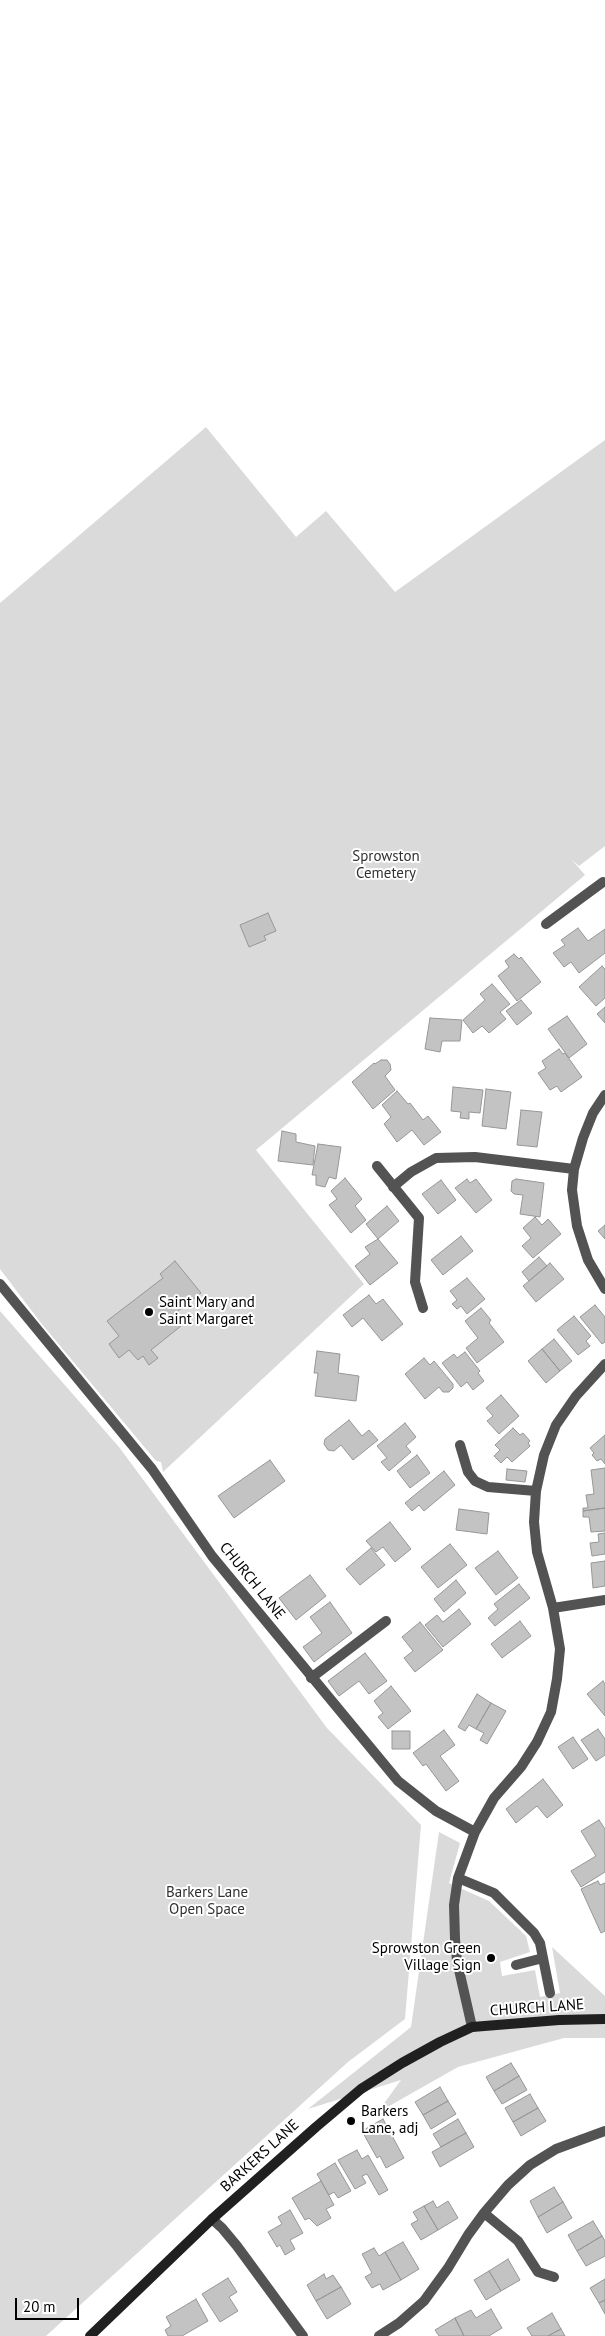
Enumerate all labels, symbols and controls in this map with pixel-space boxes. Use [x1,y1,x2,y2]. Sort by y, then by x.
park label: Sprowston Cemetery [352,848,420,883]
place label: Saint Mary and Saint Margaret [159,1294,255,1329]
marker: Saint Mary and Saint Margaret [143,1306,155,1318]
street label: CHURCH LANE [215,1539,289,1623]
park label: Barkers Lane Open Space [166,1884,248,1919]
place label: Sprowston Green Village Sign [372,1940,481,1975]
marker: Sprowston Green Village Sign [485,1952,497,1964]
street label: CHURCH LANE [489,1996,585,2020]
place label: Barkers Lane, adj [361,2103,419,2138]
marker: Barkers Lane, adj [345,2115,357,2127]
street label: BARKERS LANE [217,2116,303,2196]
scale bar [18,2288,81,2320]
text: 20 m [23,2297,56,2316]

